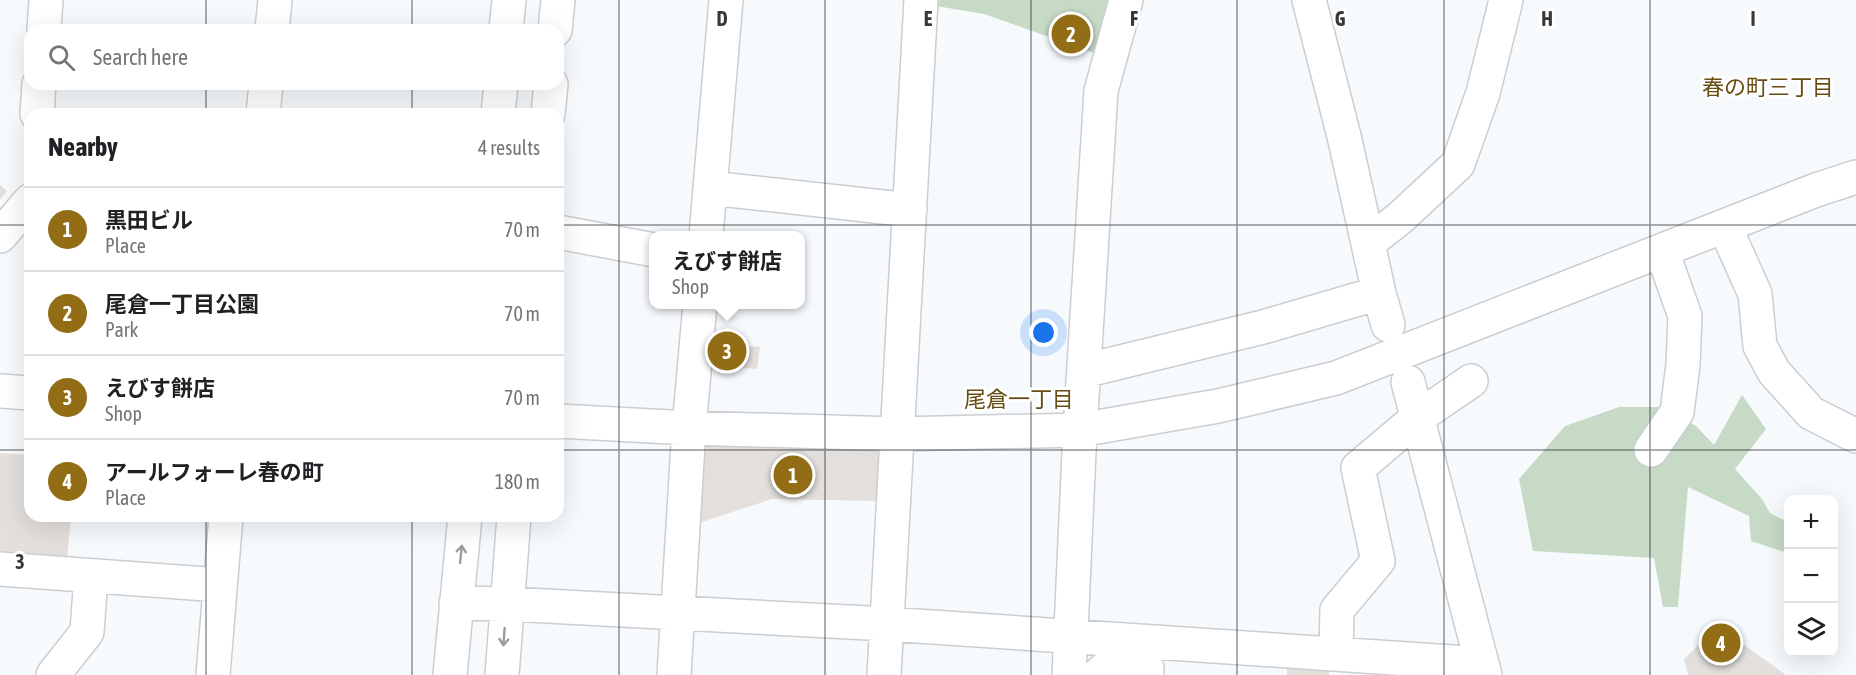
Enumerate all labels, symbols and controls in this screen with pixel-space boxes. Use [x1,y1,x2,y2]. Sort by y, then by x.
text: D [716,7,728,30]
text: E [924,7,933,30]
text: F [1130,7,1138,30]
text: G [1335,7,1346,30]
text: H [1541,7,1553,30]
text: I [1750,7,1756,30]
pin: 2 [1052,12,1090,57]
search box [24,24,564,90]
icon: search [45,41,78,74]
text: Search here [93,44,188,70]
district label: 春の町三丁目 [1702,74,1834,100]
text: Nearby [48,132,118,162]
text: 4 results [478,136,540,159]
text: 黒田ビル [105,207,193,233]
text: 1 [63,218,72,241]
text: 70 m [504,218,540,241]
popup [649,231,805,309]
text: Place [105,234,146,257]
text: えびす餅店 [672,248,782,274]
text: Shop [672,275,709,298]
text: 尾倉一丁目公園 [105,291,259,317]
text: 2 [63,302,72,325]
text: 70 m [504,302,540,325]
text: Park [105,318,138,341]
your location [1029,318,1058,347]
pin: 3 [708,328,746,374]
text: えびす餅店 [105,375,215,401]
text: 3 [63,386,72,409]
text: 70 m [504,386,540,409]
district label: 尾倉一丁目 [964,386,1074,412]
text: Shop [105,402,142,425]
pin: 1 [774,452,812,498]
text: アールフォーレ春の町 [105,459,324,485]
text: 4 [63,470,72,493]
text: 180 m [495,470,540,493]
text: Place [105,486,146,509]
map controls [1784,495,1838,657]
button: + [1784,495,1838,549]
one-way arrow [456,545,467,564]
button: − [1784,549,1838,603]
text: 3 [15,550,25,573]
button: layers [1784,603,1838,657]
pin: 4 [1702,620,1740,666]
one-way arrow [499,627,510,647]

